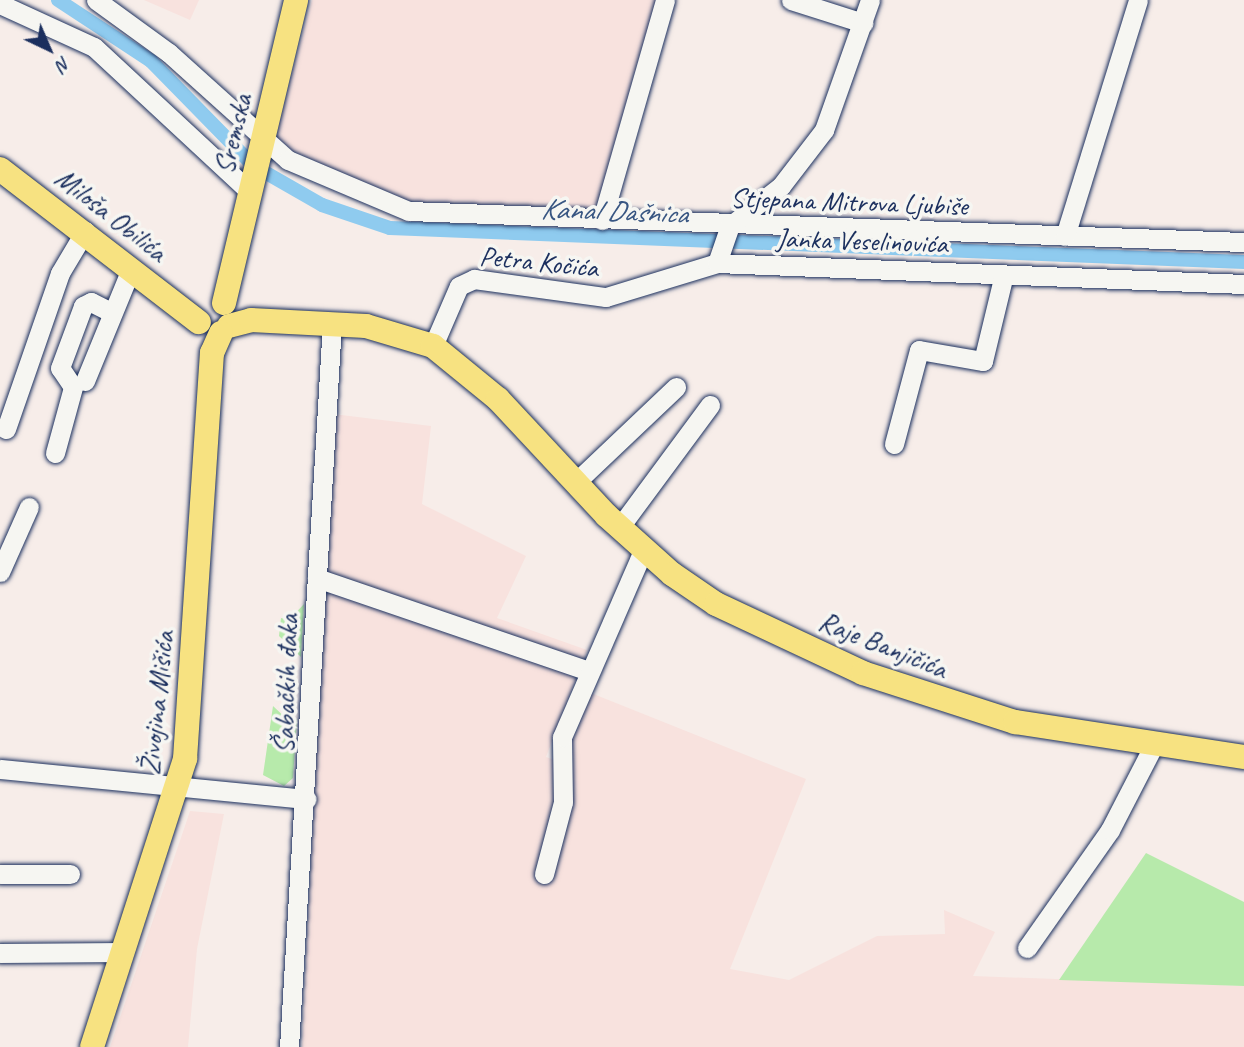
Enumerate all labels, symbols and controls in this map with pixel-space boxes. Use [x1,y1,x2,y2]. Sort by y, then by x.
north arrow [14,14,84,84]
text: N [51,51,76,77]
street label: Sremska [207,91,259,177]
street label: Miloša Obilića [49,161,173,269]
street label: Stjepana Mitrova Ljubiše [730,181,968,223]
water label: Kanal Dašnica [540,190,688,232]
street label: Janka Veselinovića [776,221,948,261]
street label: Petra Kočića [478,239,600,285]
street label: Raje Banjičića [814,604,952,686]
street label: Šabačkih đaka [267,614,305,754]
street label: Živojina Mišića [133,629,181,777]

